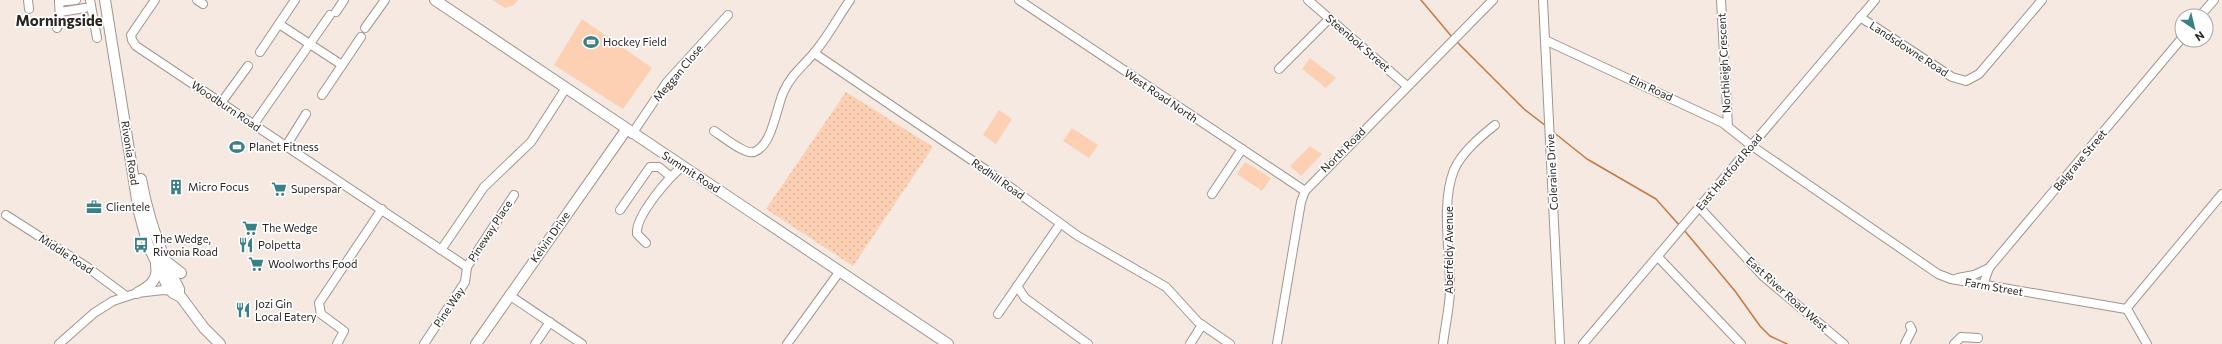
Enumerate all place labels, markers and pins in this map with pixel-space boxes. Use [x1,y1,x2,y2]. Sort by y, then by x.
sports icon: Hockey Field [582,33,600,51]
place label: Hockey Field [603,35,667,48]
sports icon: Planet Fitness [228,138,246,156]
place label: Planet Fitness [249,140,319,153]
building icon: Micro Focus [167,178,185,196]
place label: Micro Focus [188,180,249,193]
supermarket icon: Superspar [270,180,288,198]
place label: Superspar [291,182,342,195]
office icon: Clientele [85,198,103,216]
place label: Clientele [106,200,150,213]
supermarket icon: The Wedge [241,219,259,237]
place label: The Wedge [262,221,318,234]
place label: The Wedge, Rivonia Road [153,232,218,258]
bus stop icon: The Wedge, Rivonia Road [132,236,150,254]
restaurant icon: Polpetta [237,236,255,254]
place label: Polpetta [258,238,301,251]
supermarket icon: Woolworths Food [247,255,265,273]
place label: Woolworths Food [268,257,357,270]
place label: Jozi Gin Local Eatery [255,297,317,323]
restaurant icon: Jozi Gin Local Eatery [234,301,252,319]

